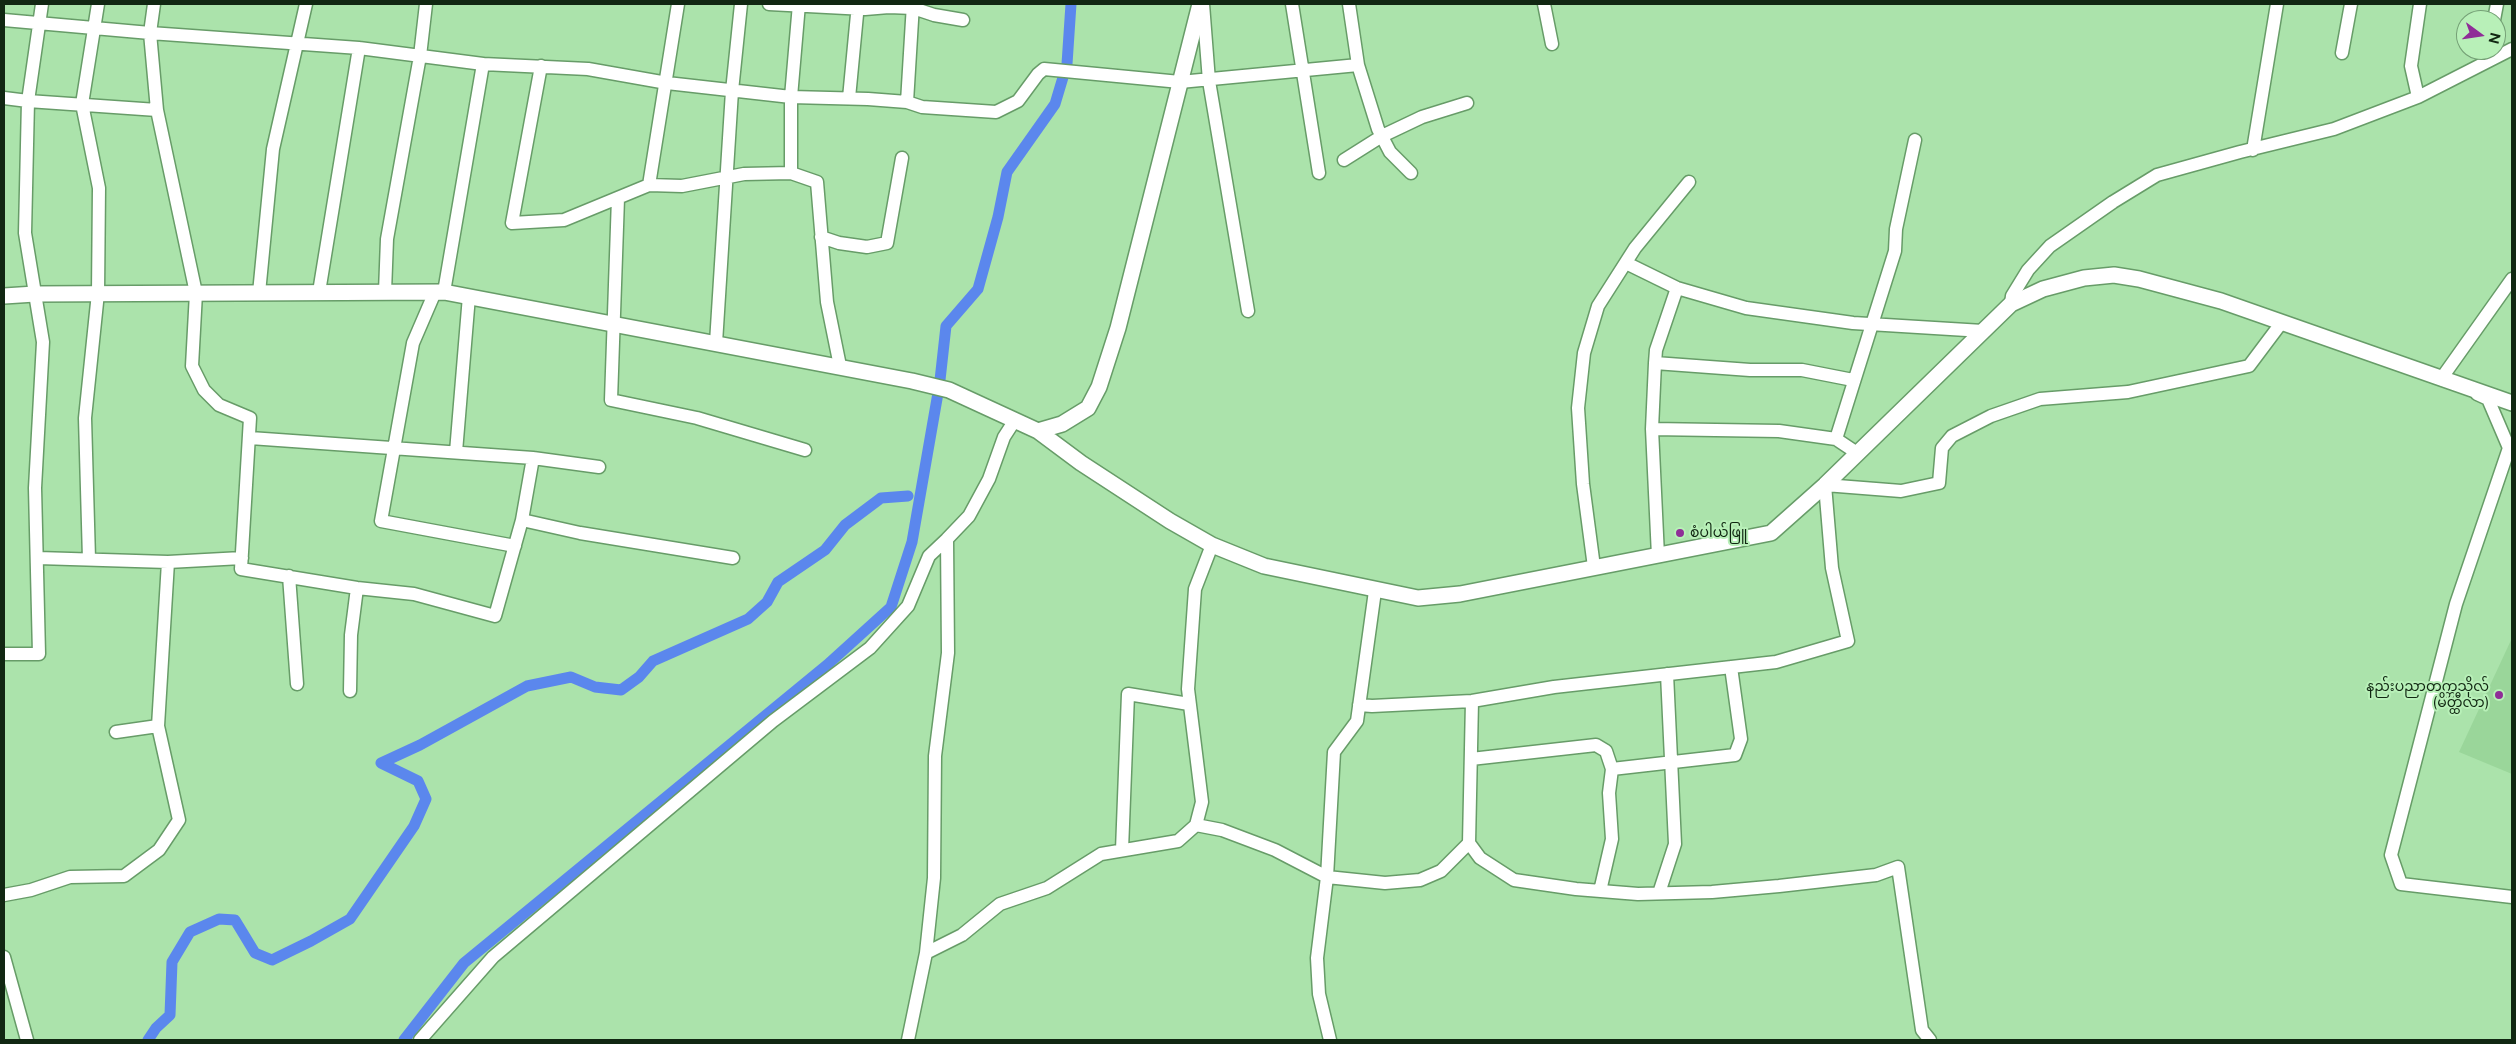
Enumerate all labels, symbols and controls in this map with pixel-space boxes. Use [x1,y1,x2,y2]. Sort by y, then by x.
north arrow [2456,10,2506,60]
text: N [2485,31,2504,46]
place label: စံပါယ်ဖြူ [1690,525,1748,541]
marker: စံပါယ်ဖြူ [1674,527,1686,539]
place label: နည်းပညာတက္ကသိုလ် (မိတ္ထီလာ) [2366,679,2489,712]
marker: နည်းပညာတက္ကသိုလ် (မိတ္ထီလာ) [2493,689,2505,701]

